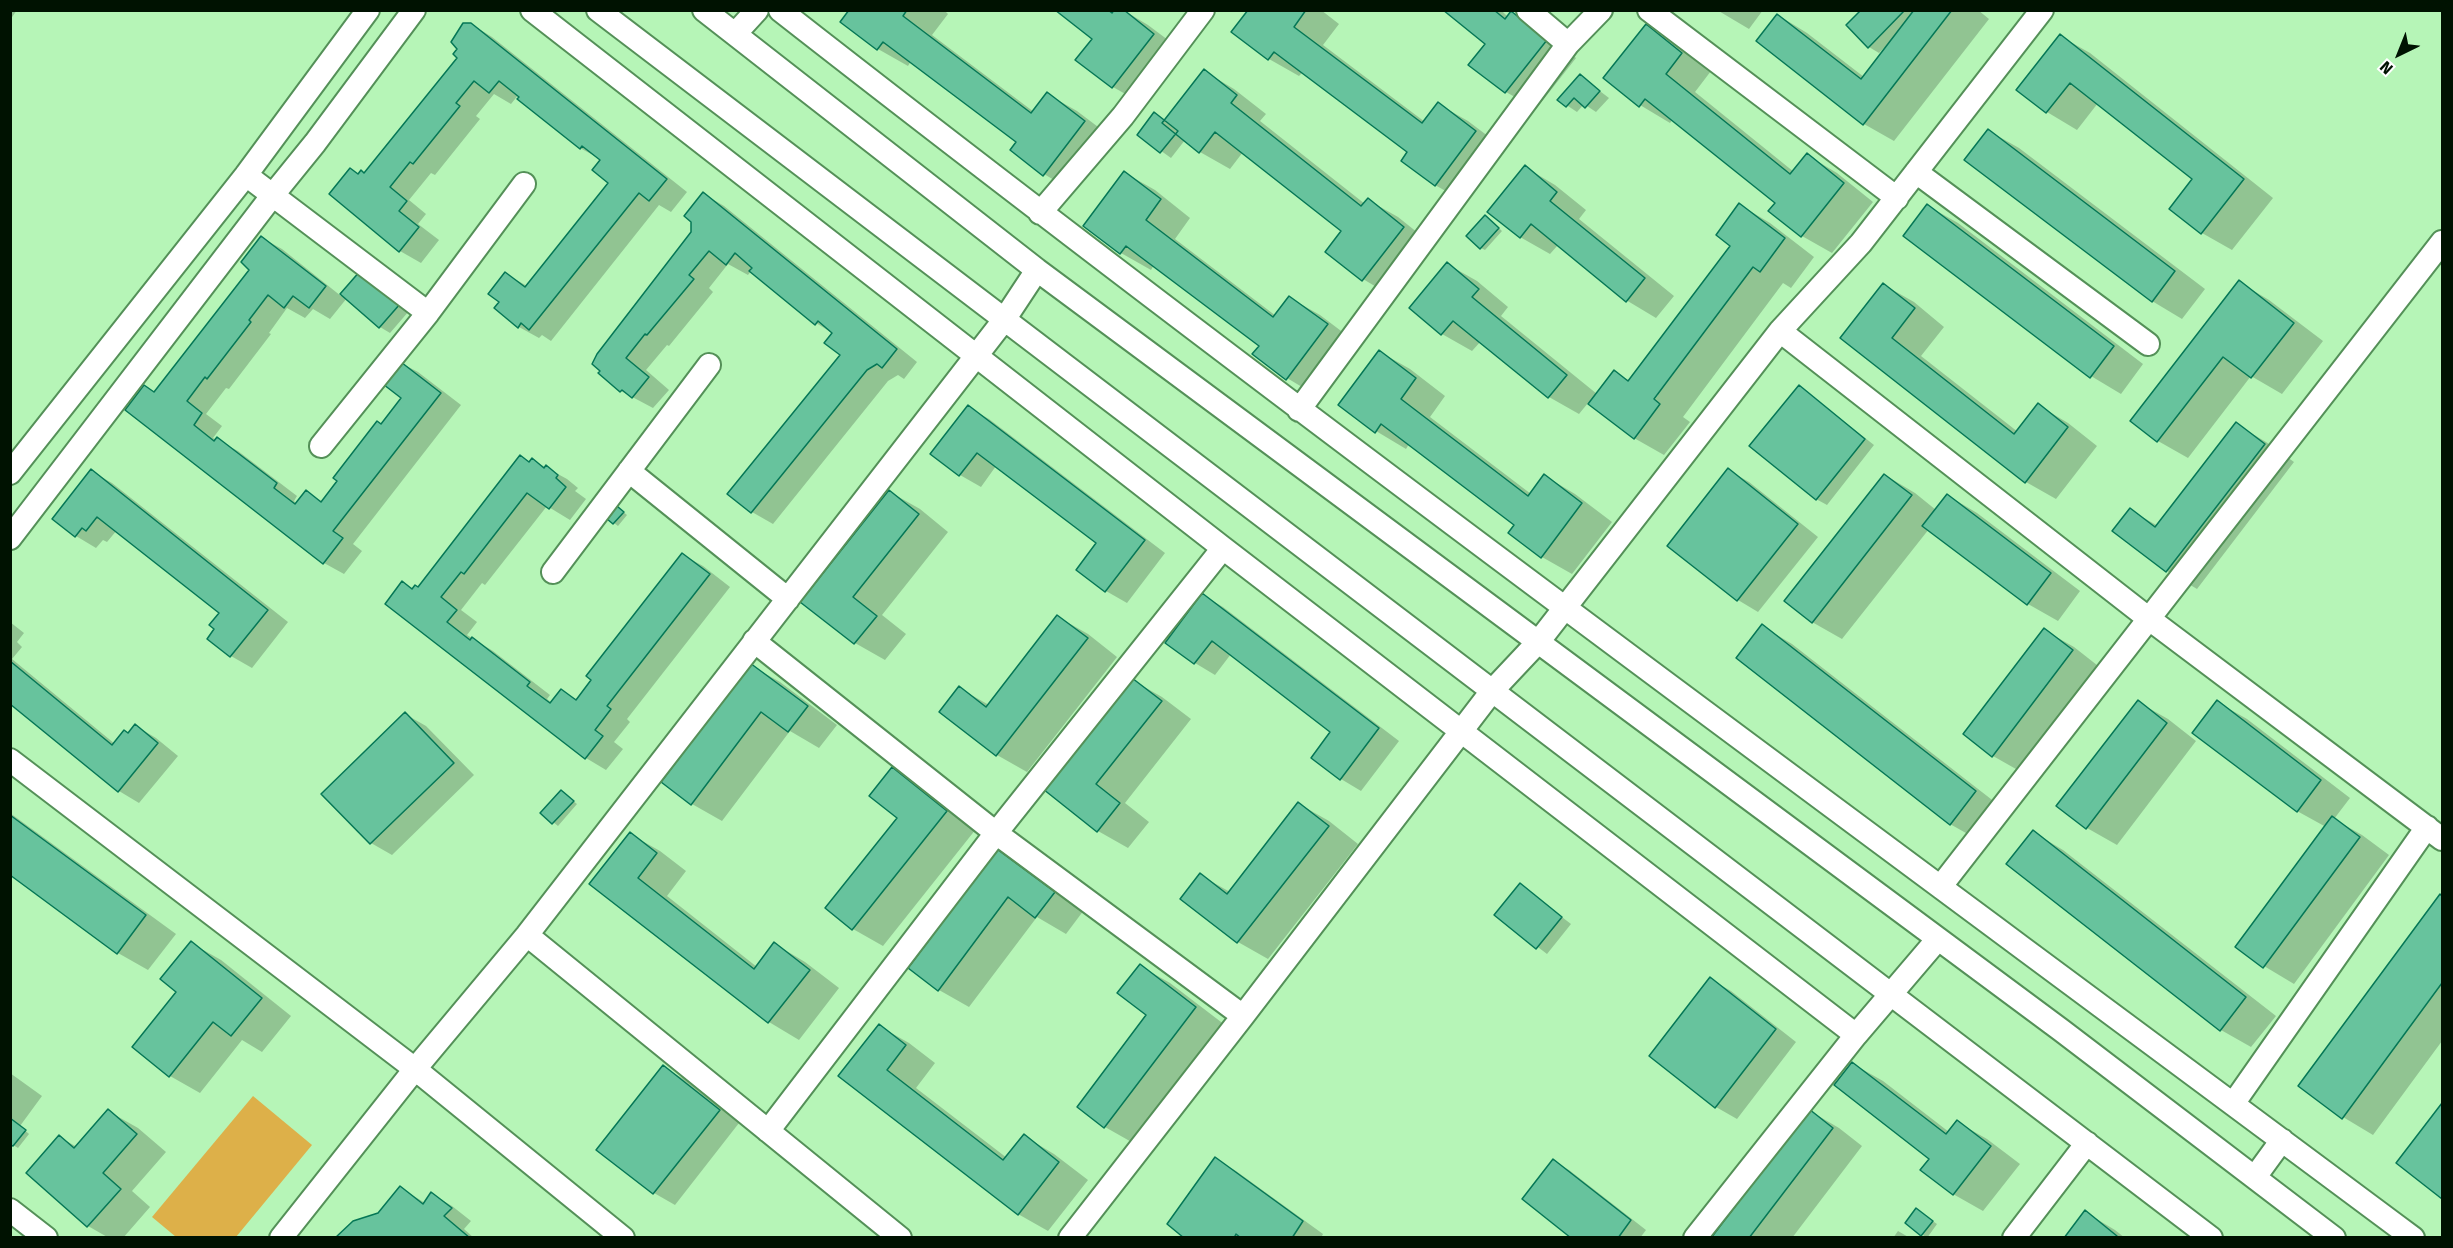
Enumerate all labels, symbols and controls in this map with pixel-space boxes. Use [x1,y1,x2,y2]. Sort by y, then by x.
north arrow [2369,24,2429,84]
text: N [2376,57,2397,78]

